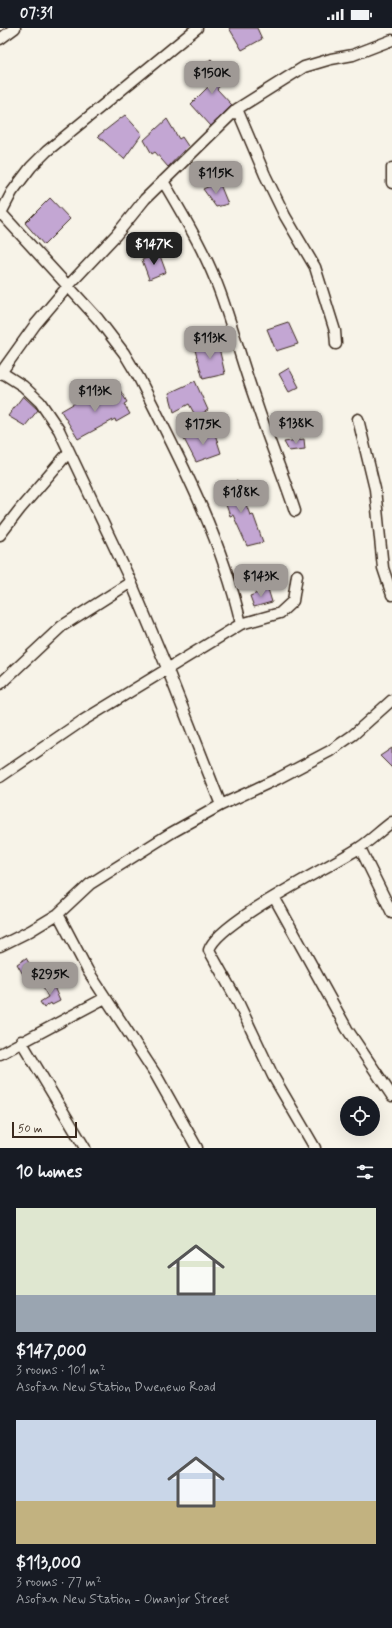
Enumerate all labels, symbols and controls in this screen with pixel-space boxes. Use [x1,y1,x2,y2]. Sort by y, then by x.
text: 07:31 [20,4,53,24]
pin: $150K [184,61,240,95]
text: $150K [193,65,231,82]
pin: $115K [188,161,244,195]
text: $115K [198,165,234,182]
pin: $147K [126,232,182,266]
text: $147K [135,236,173,253]
pin: $113K [182,326,238,360]
text: $113K [193,330,227,347]
pin: $113K [67,379,123,413]
text: $113K [78,383,112,400]
pin: $138K [268,411,324,445]
pin: $175K [175,412,231,446]
text: $138K [278,415,314,432]
text: $175K [185,416,221,433]
pin: $188K [213,480,269,514]
text: $188K [223,484,259,501]
pin: $143K [233,564,289,598]
text: $143K [243,568,279,585]
pin: $295K [22,962,78,996]
text: $295K [31,966,69,983]
map controls [340,1096,380,1136]
button: locate [340,1096,380,1136]
scale bar [12,1120,77,1139]
text: 50 m [18,1122,43,1136]
text: 10 homes [16,1161,82,1183]
icon: filters [354,1161,376,1183]
icon: home [160,1234,232,1306]
text: $147,000 [16,1340,87,1362]
text: 3 rooms · 101 m² [16,1362,105,1379]
text: Asofan New Station Dwenewo Road [16,1379,216,1396]
icon: home [160,1446,232,1518]
text: $113,000 [16,1552,81,1574]
text: 3 rooms · 77 m² [16,1574,102,1591]
text: Asofan New Station - Omanjor Street [16,1591,229,1608]

